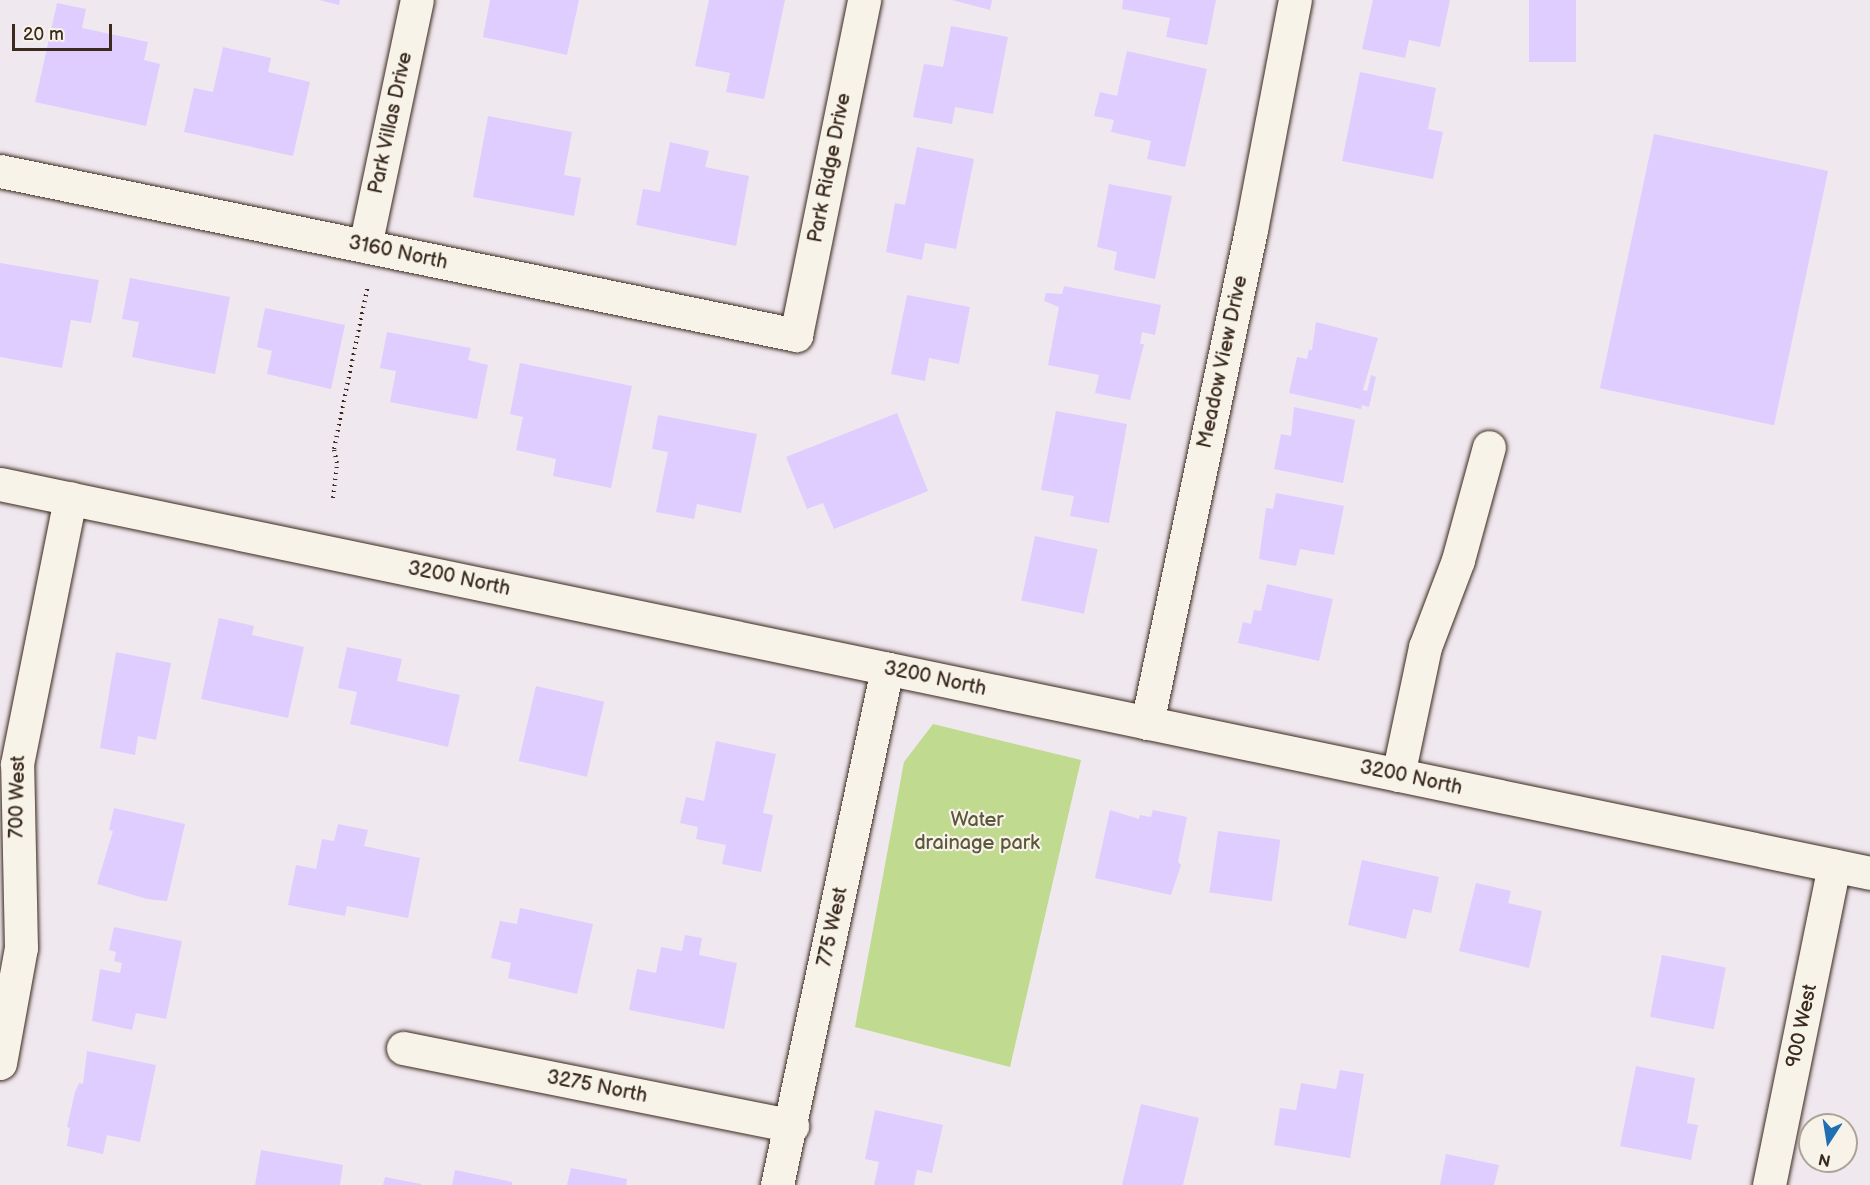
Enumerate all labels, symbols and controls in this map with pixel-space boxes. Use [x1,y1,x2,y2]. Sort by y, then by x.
scale bar [15,12,116,50]
text: 20 m [23,24,64,45]
street label: Park Villas Drive [364,50,418,196]
street label: Park Ridge Drive [804,91,856,245]
street label: 3160 North [346,231,450,275]
street label: Meadow View Drive [1193,273,1253,451]
street label: 3200 North [406,556,512,602]
street label: 3200 North [882,656,988,702]
street label: 700 West [5,755,31,839]
street label: 3200 North [1358,755,1464,801]
park label: Water drainage park [914,809,1040,856]
street label: 775 West [813,885,853,969]
street label: 900 West [1781,982,1823,1070]
street label: 3275 North [545,1066,649,1108]
north arrow [1798,1113,1858,1173]
text: N [1817,1149,1832,1170]

